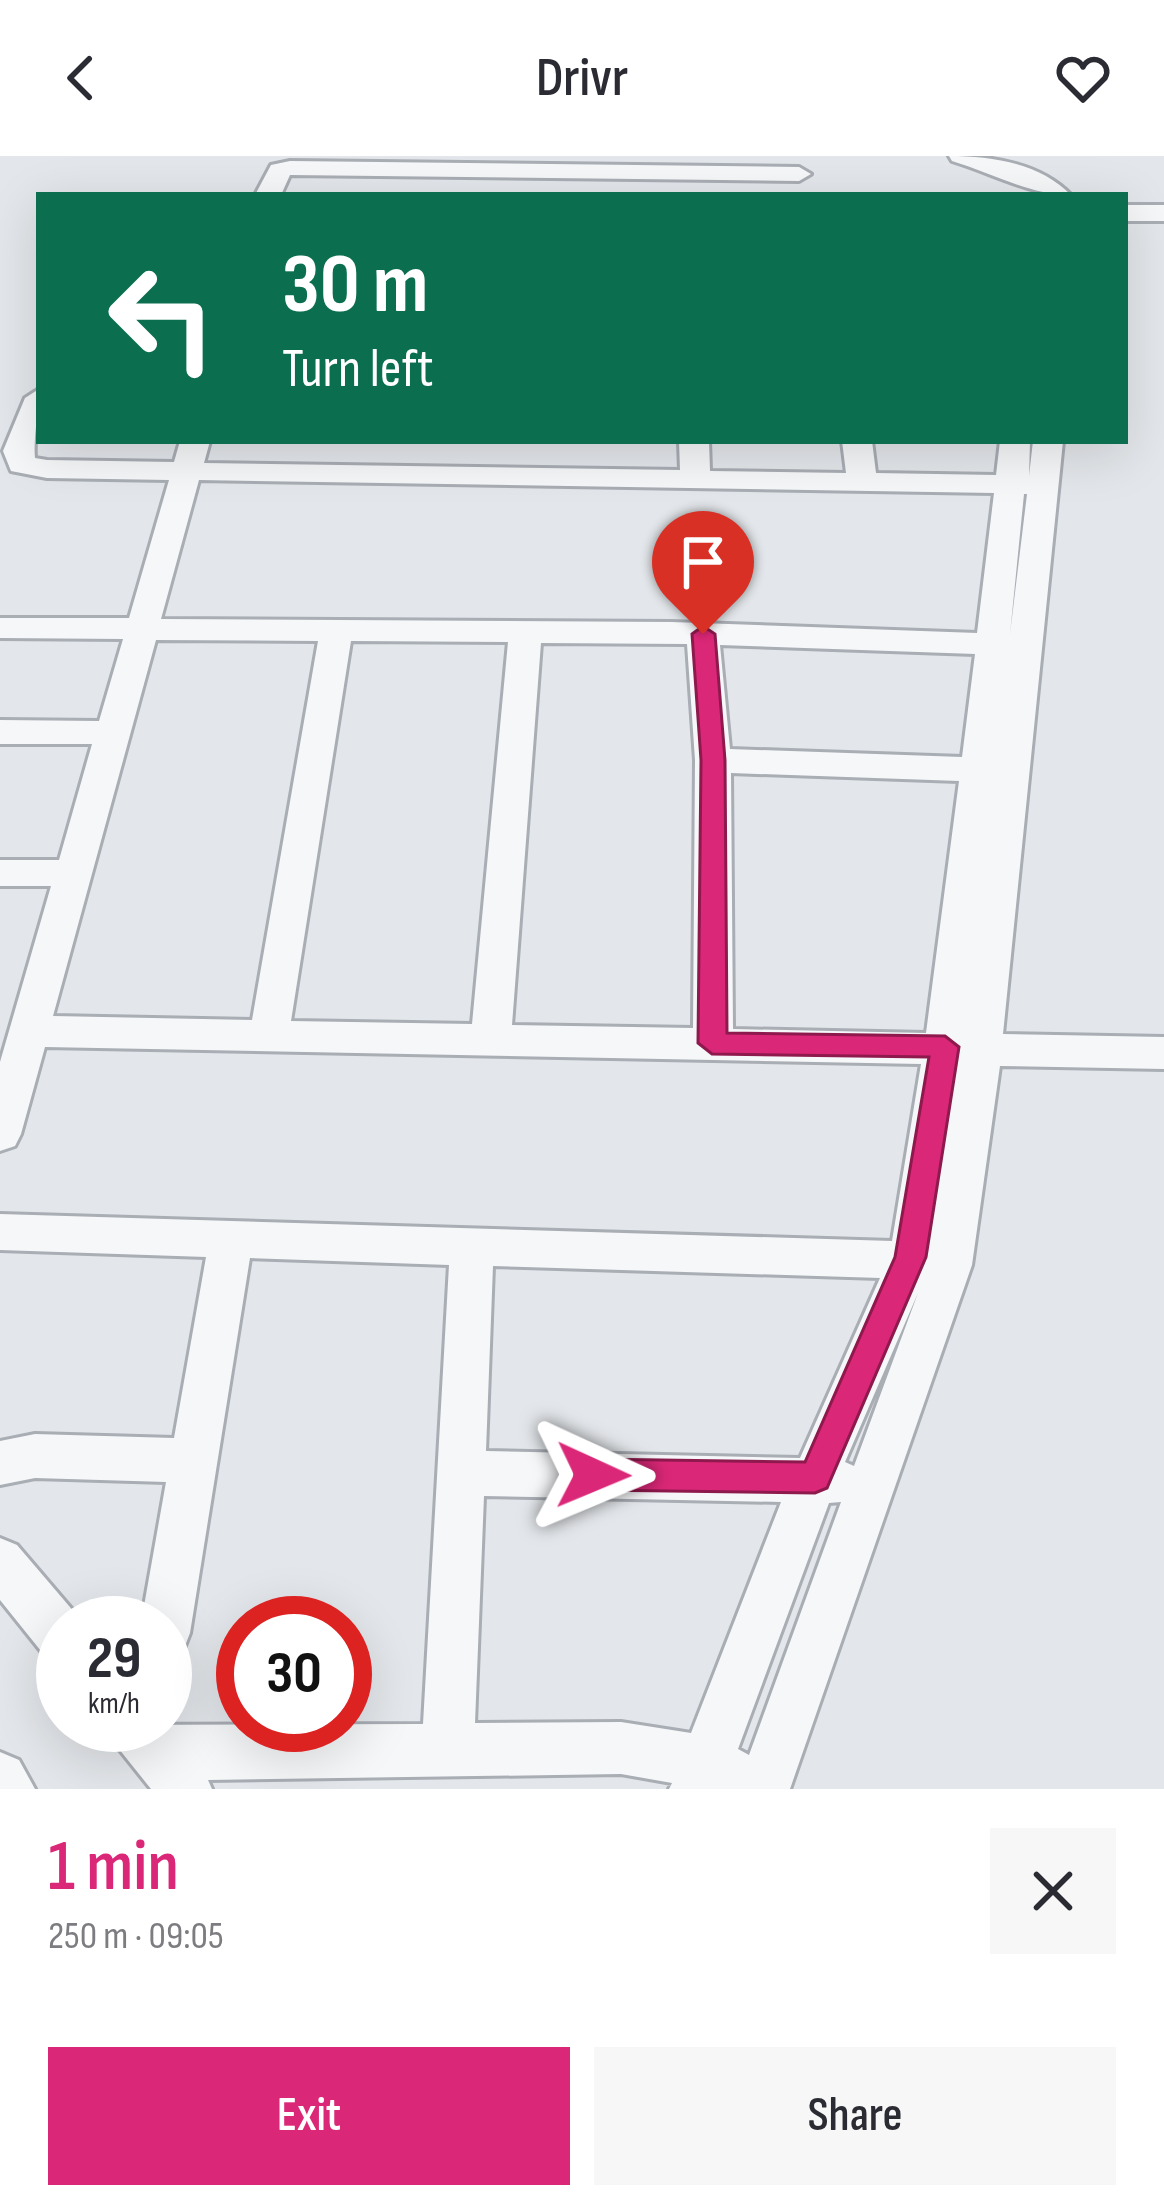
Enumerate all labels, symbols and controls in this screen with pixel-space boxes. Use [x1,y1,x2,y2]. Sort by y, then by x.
icon: back [48,45,114,111]
icon: heart [1050,45,1116,111]
text: Drivr [536,46,628,111]
text: 30 m [282,235,428,336]
icon: left [84,240,240,396]
text: Turn left [282,337,434,402]
pin [652,511,754,634]
icon: arrive [670,529,736,595]
position arrow [530,1412,656,1538]
speed limit sign: 30 [216,1596,372,1752]
text: 29 [87,1623,141,1695]
text: km/h [88,1686,140,1722]
text: 1 min [48,1824,179,1911]
button: close [990,1828,1116,1954]
text: 250 m · 09:05 [48,1913,224,1960]
button: Exit [48,2047,570,2185]
button: Share [594,2047,1116,2185]

